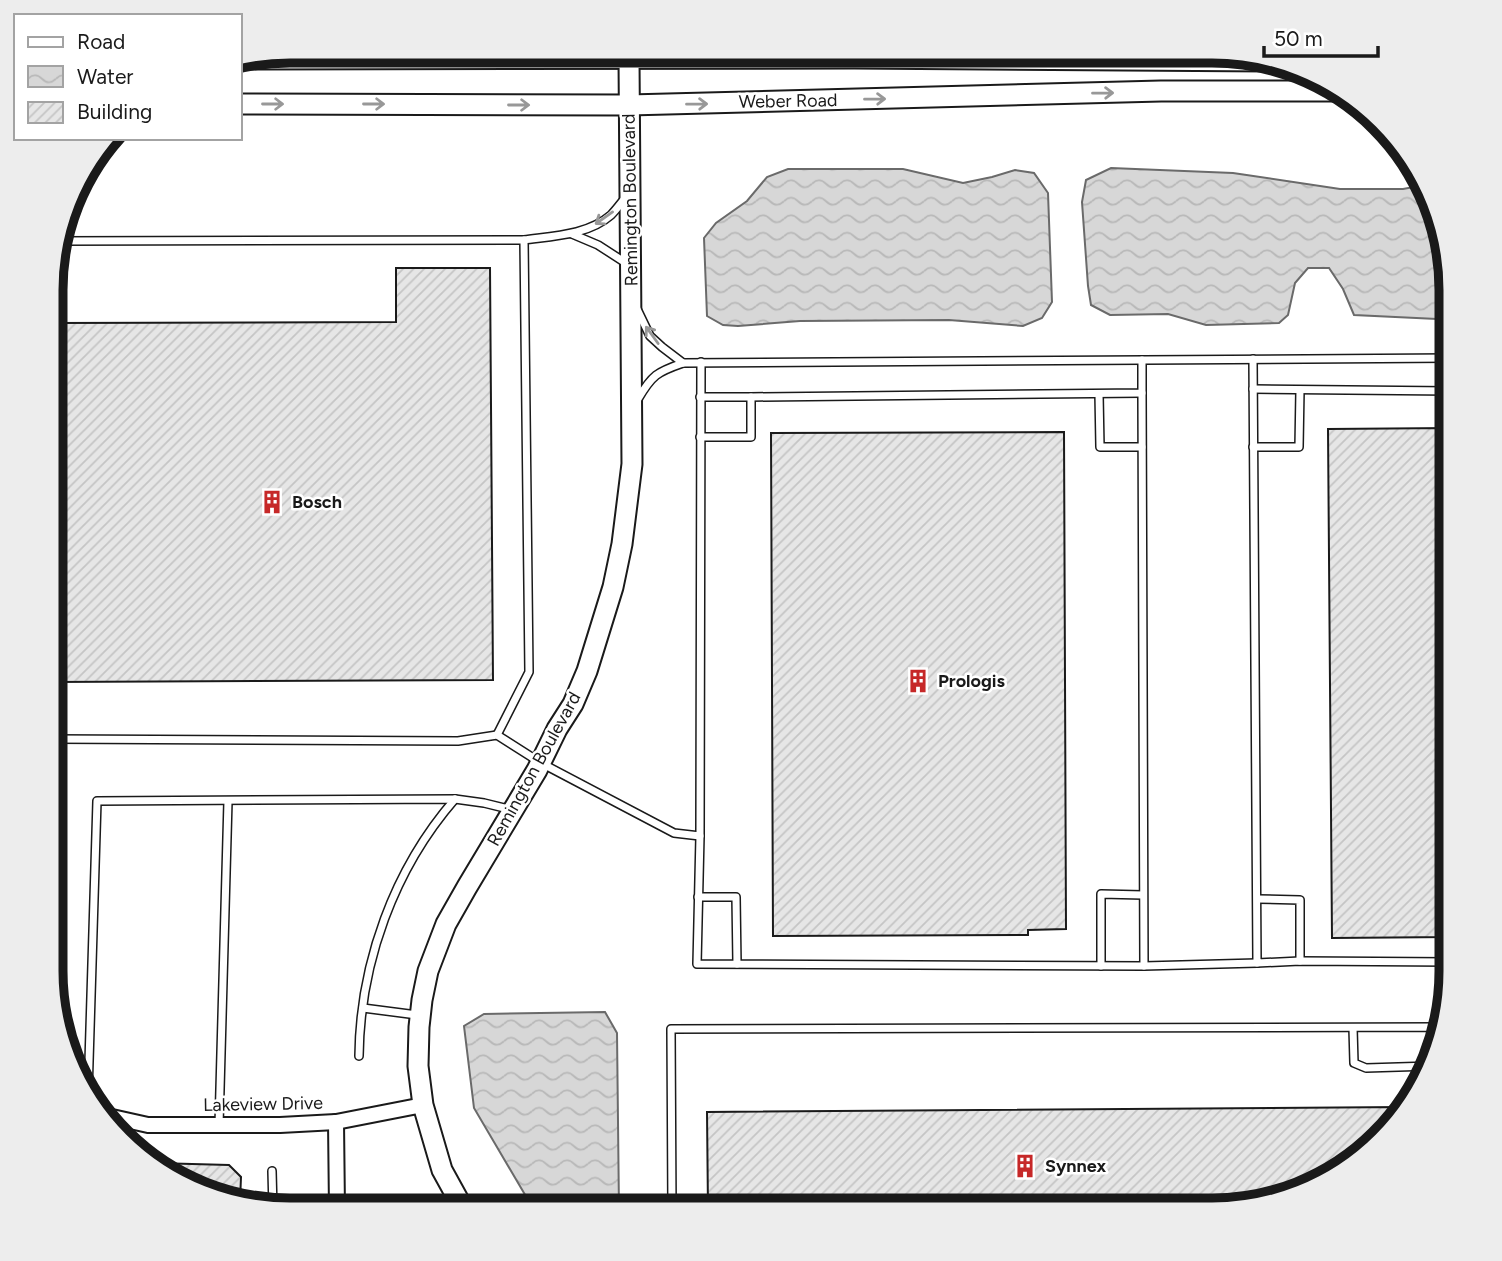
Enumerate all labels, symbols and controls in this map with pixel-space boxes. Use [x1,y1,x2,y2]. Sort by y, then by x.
legend [14,14,242,140]
scale bar [1264,14,1378,58]
text: 50 m [1274,26,1323,51]
text: Road [77,29,125,54]
text: Water [77,64,133,89]
one-way arrow [1091,86,1114,100]
street label: Weber Road [738,89,838,113]
one-way arrow [863,92,886,106]
one-way arrow [261,97,284,111]
one-way arrow [363,97,386,111]
one-way arrow [685,97,708,110]
one-way arrow [507,98,530,112]
text: Building [77,99,152,124]
street label: Remington Boulevard [617,113,643,287]
one-way arrow [595,211,614,225]
one-way arrow [645,326,659,345]
building icon: Bosch [258,488,286,516]
place label: Bosch [292,491,342,513]
building icon: Prologis [904,667,932,695]
place label: Prologis [938,670,1006,692]
street label: Remington Boulevard [482,688,586,850]
street label: Lakeview Drive [203,1092,323,1116]
building icon: Synnex [1011,1152,1039,1180]
place label: Synnex [1045,1155,1106,1177]

